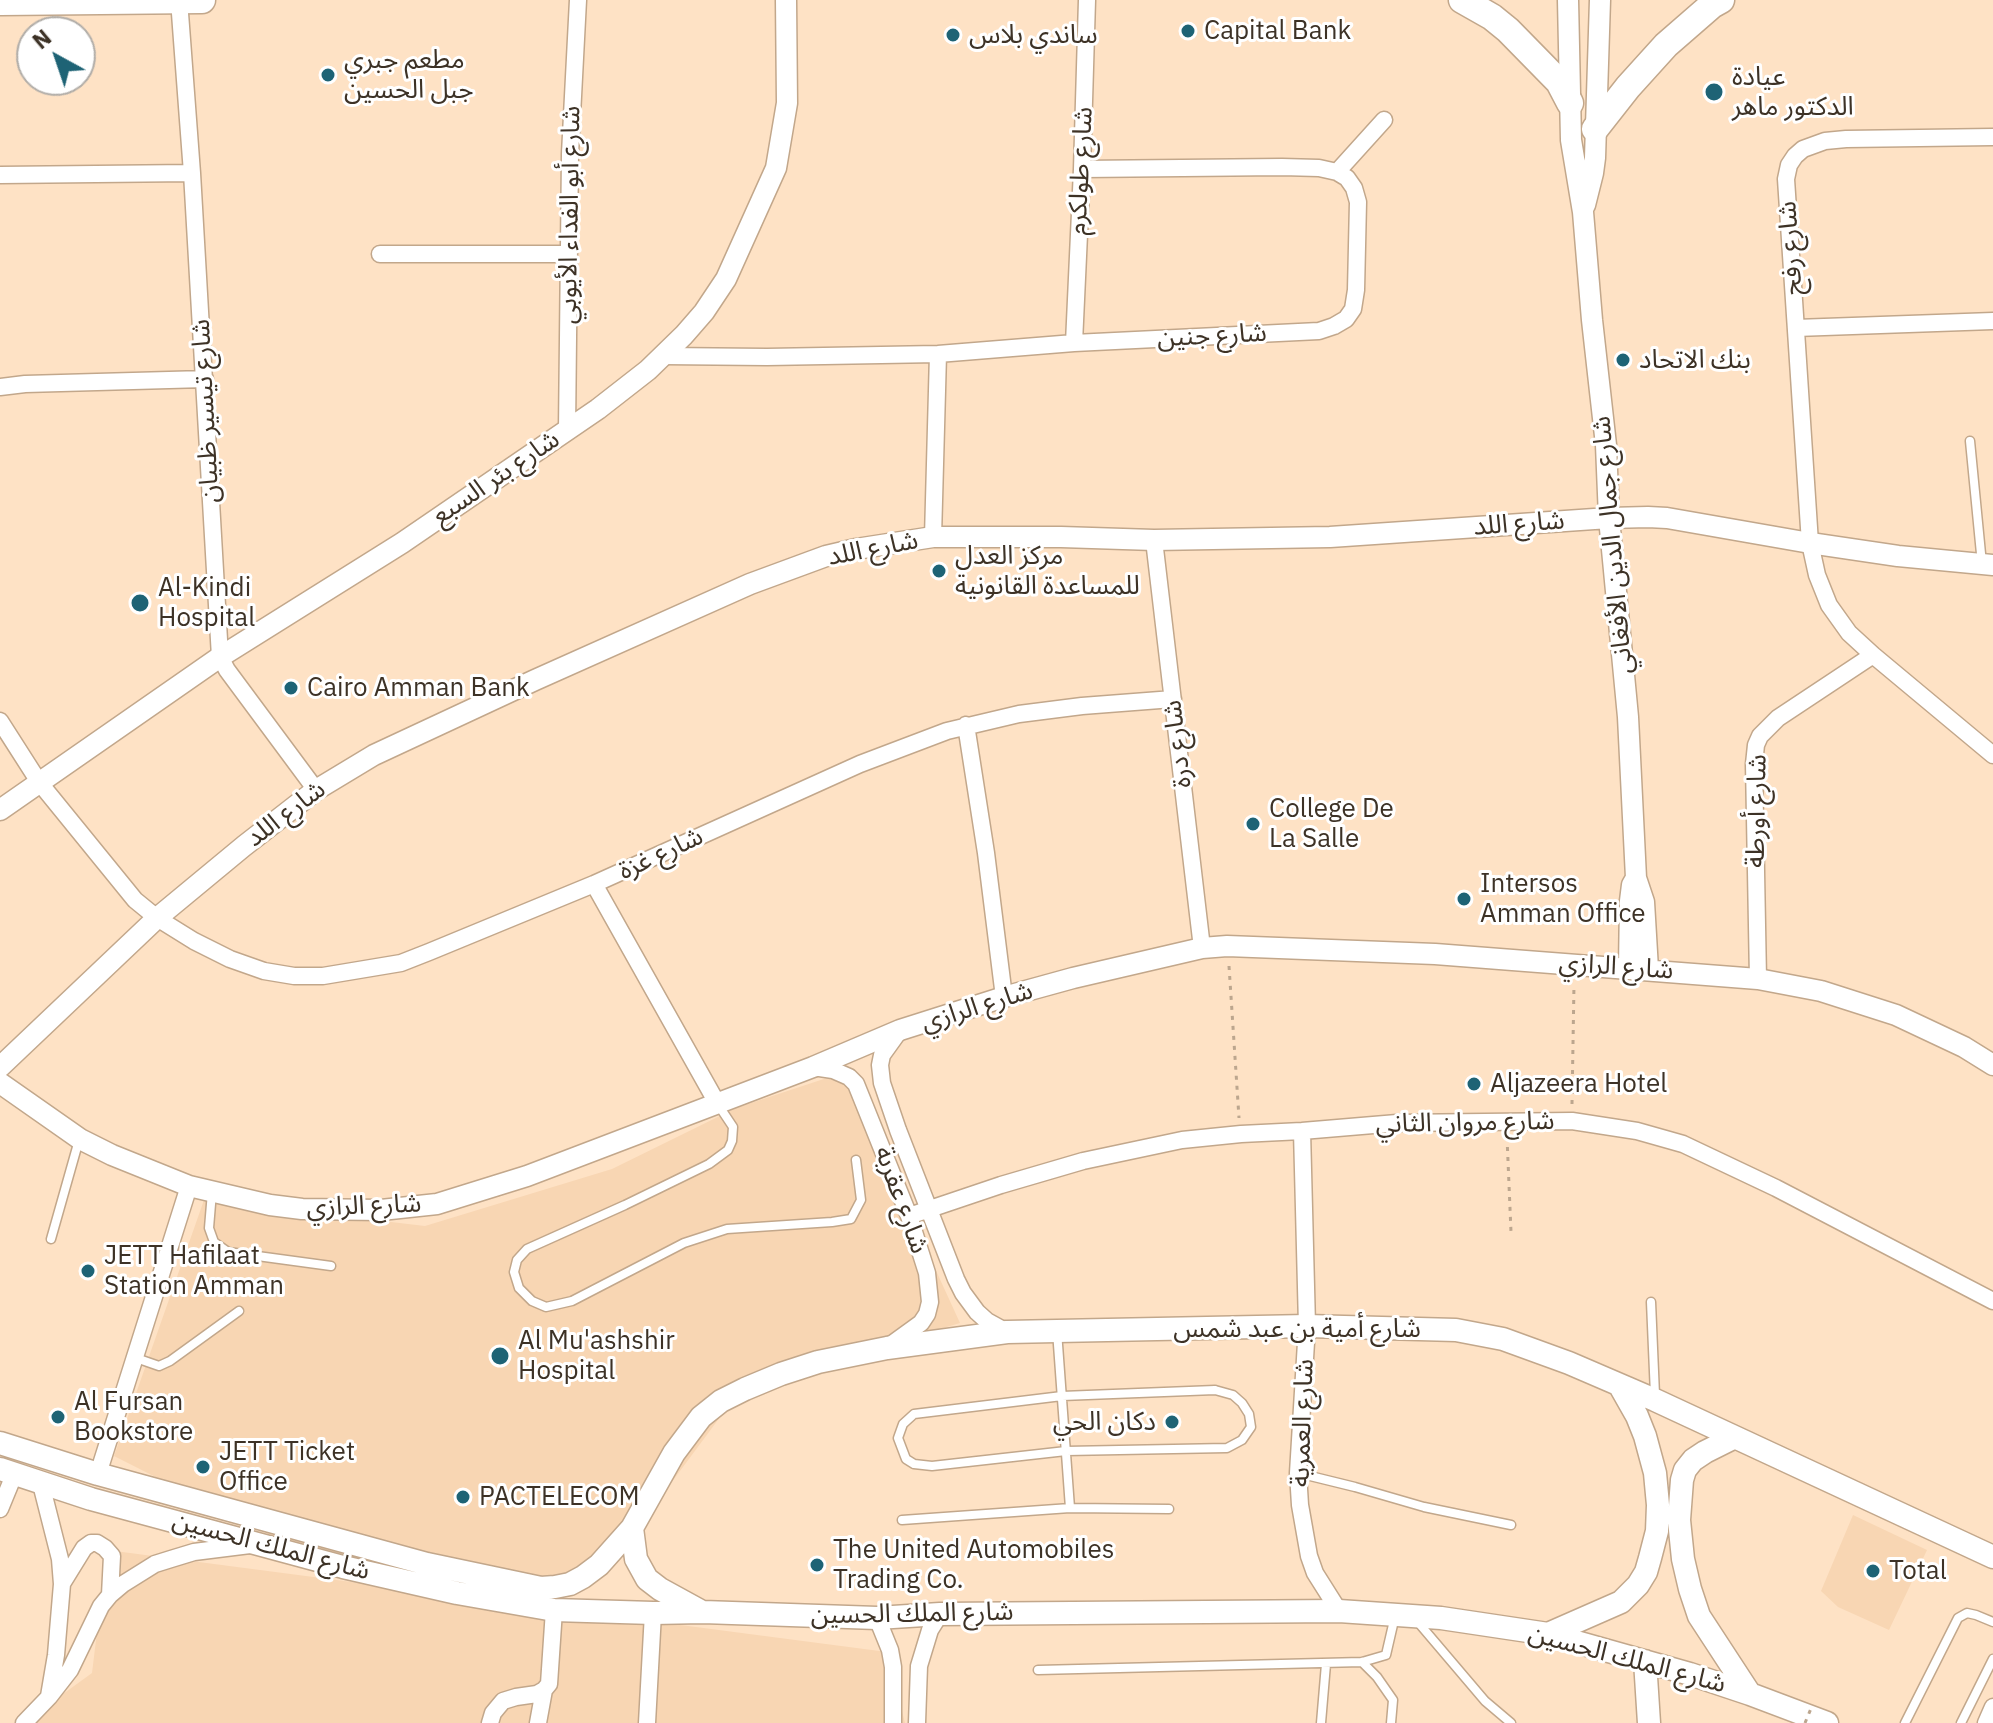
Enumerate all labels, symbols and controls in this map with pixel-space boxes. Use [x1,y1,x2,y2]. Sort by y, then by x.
place label: Capital Bank [1204,15,1351,47]
north arrow [16,16,96,96]
place label: ساندي بلاس [969,19,1098,51]
marker: Capital Bank [1179,22,1197,40]
text: N [26,23,57,55]
marker: ساندي بلاس [944,26,962,44]
place label: مطعم جبري جبل الحسين [344,44,474,106]
place label: عيادة الدكتور ماهر [1732,61,1854,122]
marker: مطعم جبري جبل الحسين [319,66,337,84]
marker: عيادة الدكتور ماهر [1703,81,1725,103]
street label: شارع أبو الفداء الأيوبي [552,106,588,324]
street label: شارع طولكرم [1062,106,1100,236]
street label: شارع رفح [1772,200,1810,296]
street label: شارع تيسير ظبيان [186,318,226,504]
street label: شارع جنين [1156,318,1268,354]
place label: بنك الاتحاد [1639,344,1751,376]
marker: بنك الاتحاد [1614,351,1632,369]
street label: شارع جمال الدين الأفغاني [1586,415,1640,675]
street label: شارع بئر السبع [426,424,566,532]
street label: شارع اللد [1472,505,1566,543]
street label: شارع اللد [825,525,921,573]
place label: مركز العدل للمساعدة القانونية [955,540,1140,602]
marker: مركز العدل للمساعدة القانونية [930,562,948,580]
place label: Al-Kindi Hospital [158,572,255,634]
marker: Al-Kindi Hospital [129,592,151,614]
place label: Cairo Amman Bank [307,672,530,704]
marker: Cairo Amman Bank [282,679,300,697]
street label: شارع درة [1157,698,1199,790]
street label: شارع أورطة [1740,754,1774,868]
street label: شارع اللد [240,774,332,854]
place label: College De La Salle [1269,793,1394,854]
marker: College De La Salle [1244,815,1262,833]
street label: شارع غزة [614,821,708,887]
place label: Intersos Amman Office [1480,868,1646,930]
marker: Intersos Amman Office [1455,890,1473,908]
street label: شارع الرازي [1558,947,1674,987]
street label: شارع الرازي [918,975,1036,1039]
place label: Aljazeera Hotel [1490,1068,1667,1100]
marker: Aljazeera Hotel [1465,1075,1483,1093]
street label: شارع مروان الثاني [1375,1106,1555,1140]
street label: شارع عقربة [867,1142,935,1258]
street label: شارع الرازي [306,1188,422,1224]
place label: JETT Hafilaat Station Amman [104,1240,284,1302]
marker: JETT Hafilaat Station Amman [79,1262,97,1280]
street label: شارع أمية بن عبد شمس [1173,1313,1421,1345]
place label: Al Mu'ashshir Hospital [518,1325,675,1386]
marker: Al Mu'ashshir Hospital [489,1345,511,1367]
street label: شارع العمرية [1285,1358,1321,1488]
place label: Al Fursan Bookstore [74,1386,193,1448]
place label: دكان الحي [1053,1406,1156,1438]
marker: Al Fursan Bookstore [49,1408,67,1426]
marker: دكان الحي [1163,1413,1181,1431]
place label: JETT Ticket Office [219,1436,355,1498]
marker: JETT Ticket Office [194,1458,212,1476]
place label: PACTELECOM [479,1481,640,1513]
marker: PACTELECOM [454,1488,472,1506]
street label: شارع الملك الحسين [169,1505,373,1587]
place label: The United Automobiles Trading Co. [833,1534,1114,1596]
place label: Total [1889,1555,1947,1587]
marker: The United Automobiles Trading Co. [808,1556,826,1574]
marker: Total [1864,1562,1882,1580]
street label: شارع الملك الحسين [810,1597,1014,1631]
street label: شارع الملك الحسين [1525,1618,1729,1700]

